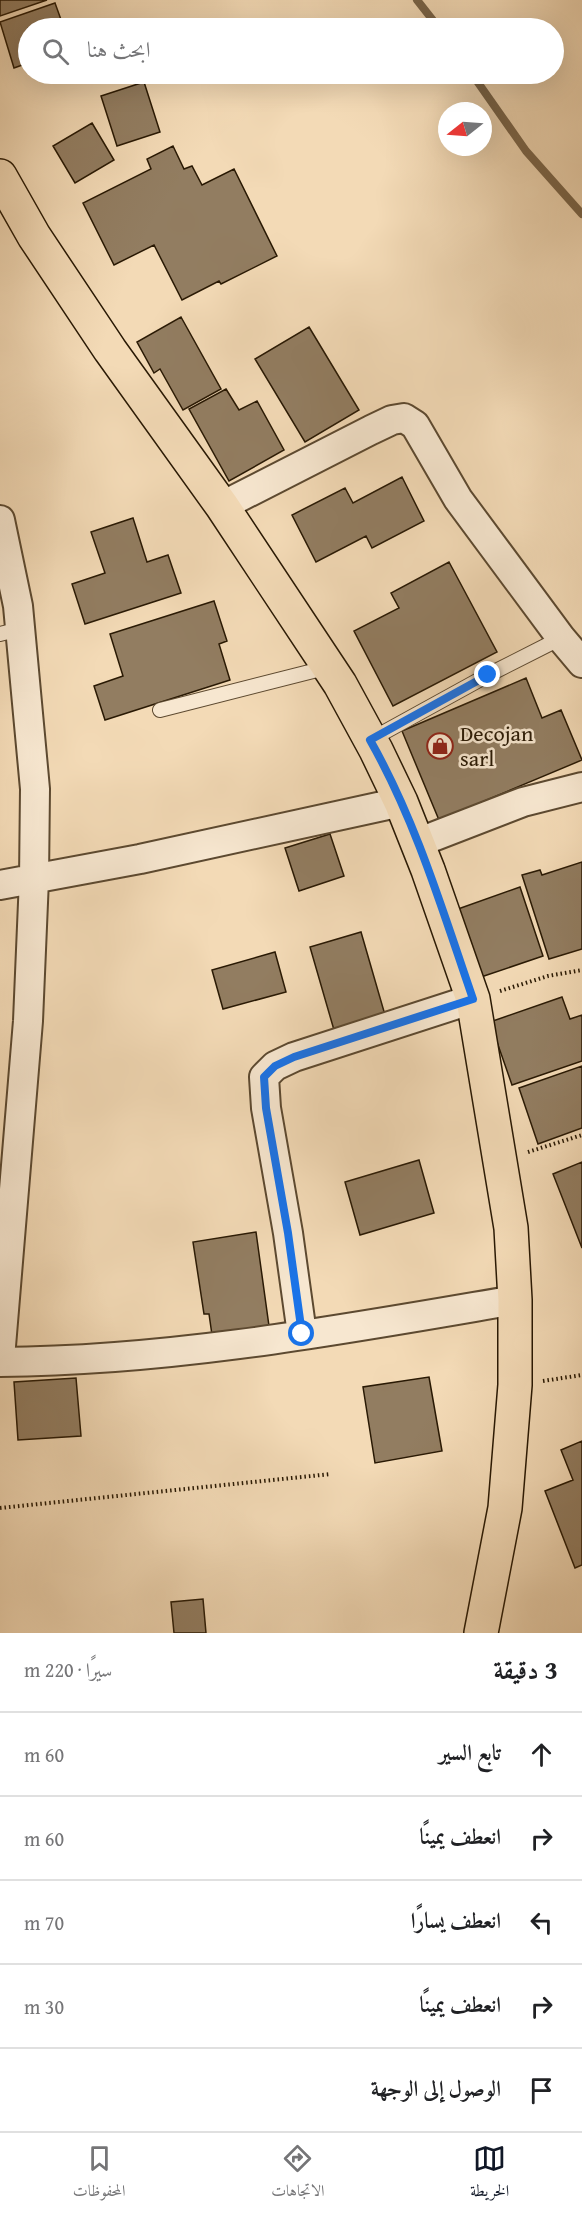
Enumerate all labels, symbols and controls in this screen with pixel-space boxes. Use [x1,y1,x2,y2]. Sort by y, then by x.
search box [18,18,564,84]
text: ابحث هنا [87,33,151,65]
icon: search [39,35,72,68]
north arrow [438,102,492,156]
route end [474,661,500,687]
place label: Decojan sarl [460,717,534,774]
shop icon: Decojan sarl [425,731,455,761]
route start [288,1320,314,1346]
text: 3 دقيقة [493,1650,558,1689]
text: سيرًا · 220 m [24,1655,112,1684]
text: تابع السير [439,1736,501,1768]
icon: ahead [525,1738,558,1771]
text: 60 m [24,1740,64,1769]
text: انعطف يمينًا [420,1820,501,1852]
icon: right [525,1822,558,1855]
text: 60 m [24,1824,64,1853]
text: انعطف يسارًا [411,1904,501,1936]
icon: left [525,1906,558,1939]
text: 70 m [24,1908,64,1937]
text: انعطف يمينًا [420,1988,501,2020]
icon: right [525,1990,558,2023]
text: 30 m [24,1992,64,2021]
text: الوصول إلى الوجهة [371,2072,501,2104]
icon: arrive [525,2074,558,2107]
tab: المحفوظات [73,2142,126,2206]
tab: الاتجاهات [271,2142,325,2206]
tab: الخريطة [470,2142,509,2206]

